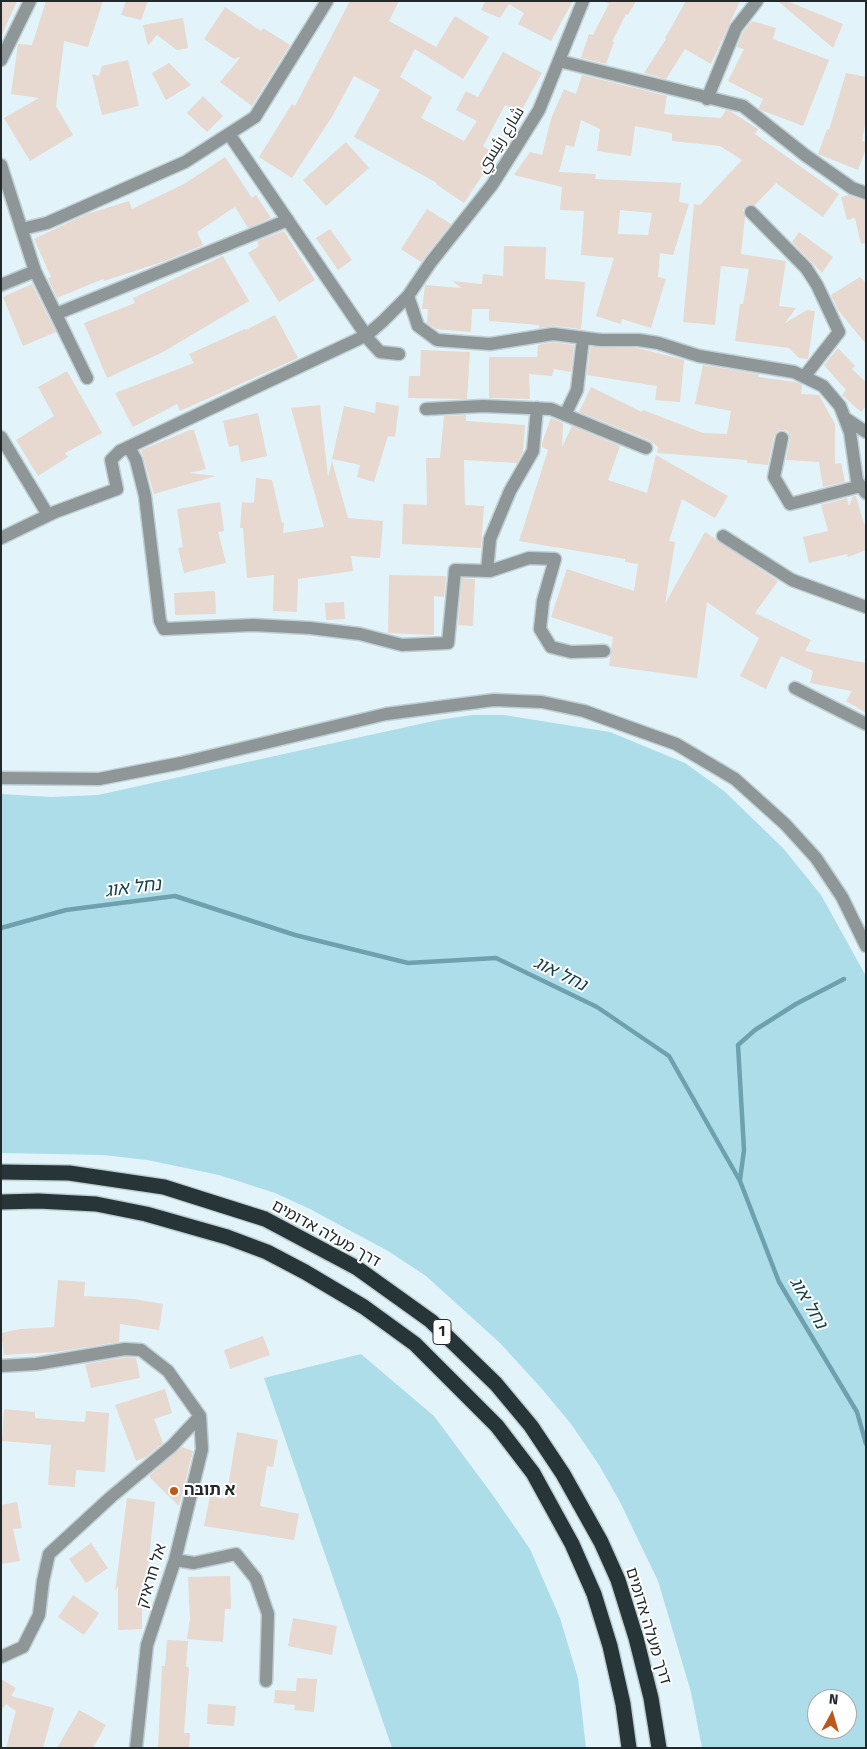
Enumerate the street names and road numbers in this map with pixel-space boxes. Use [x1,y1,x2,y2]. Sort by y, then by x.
street label: شارع رئيسي [473,103,529,177]
street label: דרך מעלה אדומים [268,1196,384,1272]
road number: 1 [433,1320,451,1344]
street label: אל חראיק [133,1542,171,1610]
street label: דרך מעלה אדומים [621,1565,675,1687]

